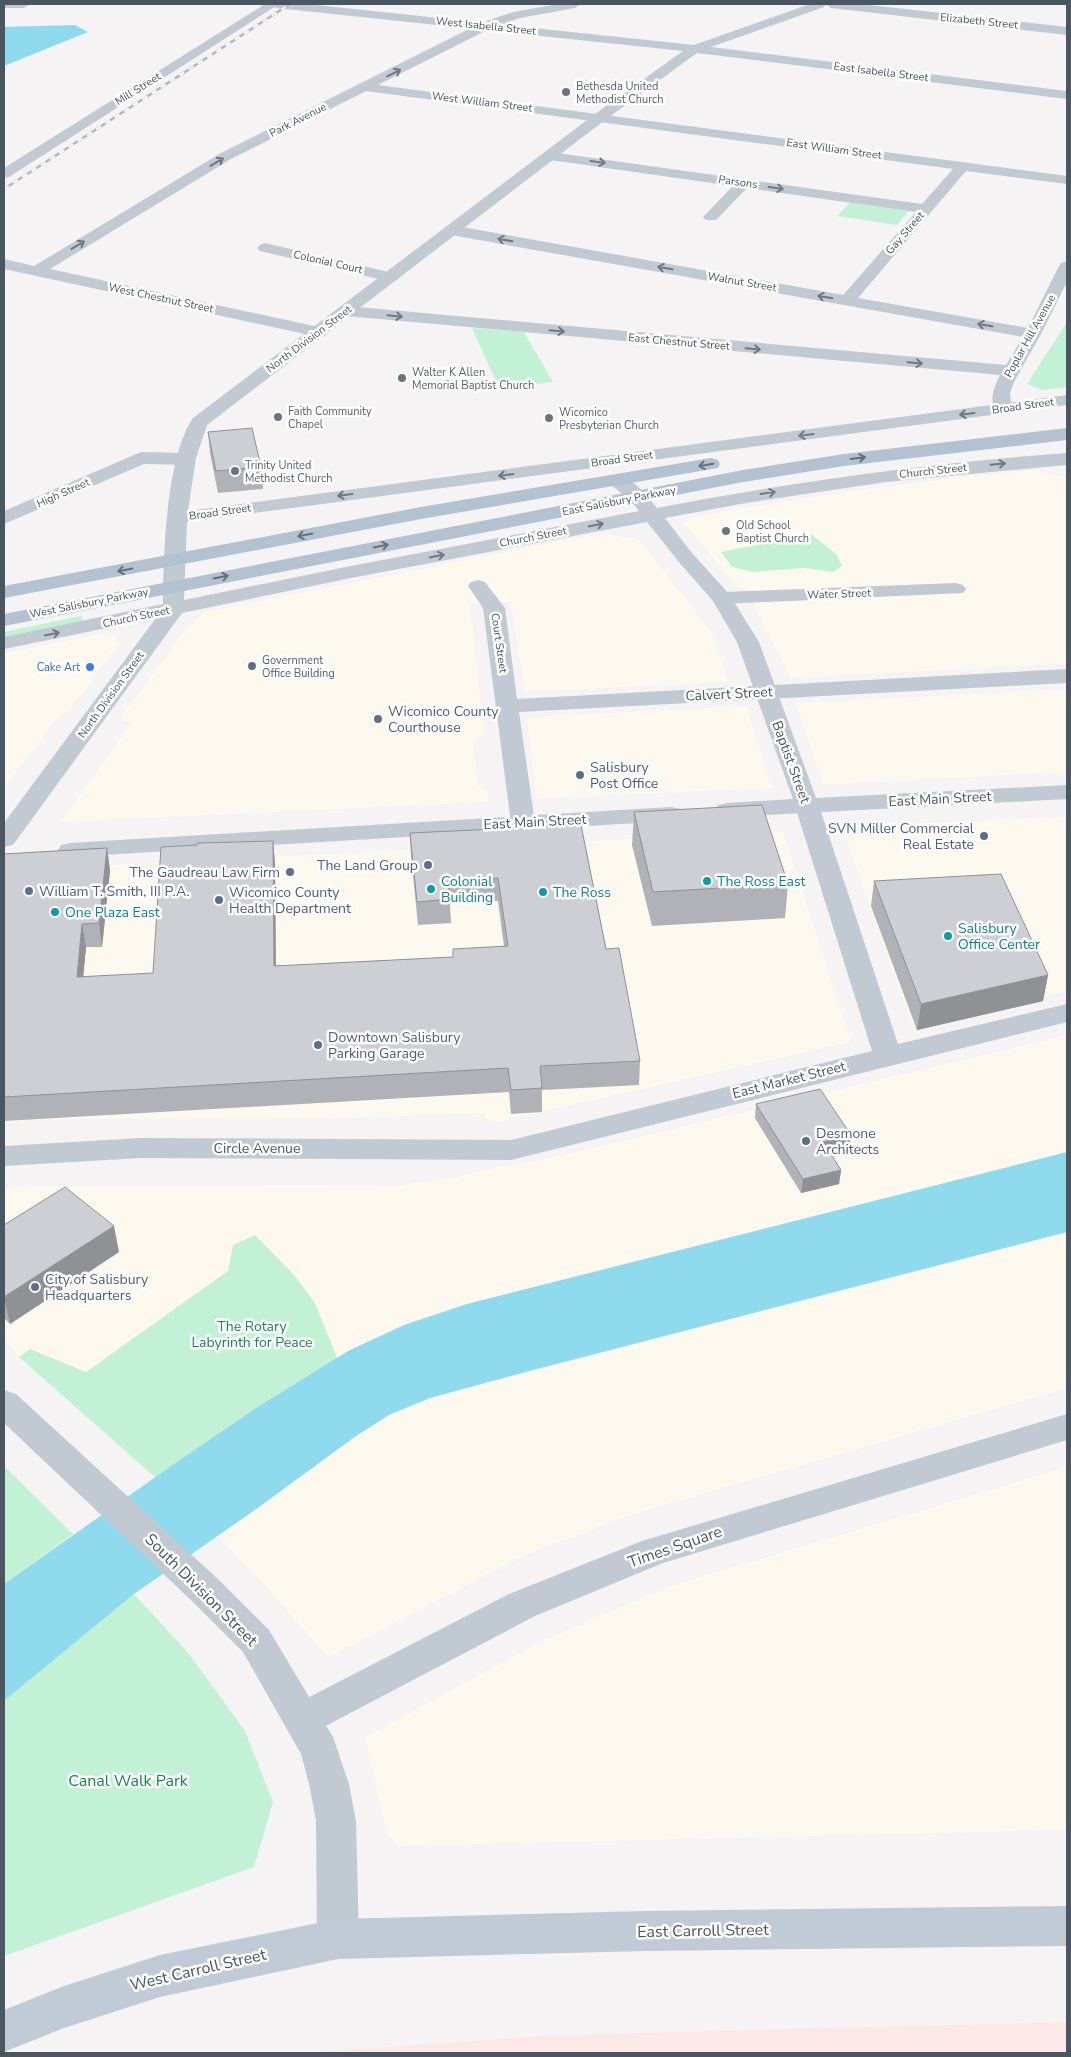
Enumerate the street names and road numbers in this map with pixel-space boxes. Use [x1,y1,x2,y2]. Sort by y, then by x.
street label: Elizabeth Street [939,9,1019,33]
street label: West Isabella Street [435,13,537,39]
street label: East Isabella Street [833,59,929,85]
street label: Mill Street [112,69,164,109]
street label: West William Street [431,88,533,116]
street label: Park Avenue [267,99,329,141]
street label: East William Street [785,135,883,163]
street label: Parsons [717,172,759,192]
street label: Gay Street [882,208,928,258]
street label: Colonial Court [292,247,364,277]
street label: Walnut Street [706,269,778,295]
street label: West Chestnut Street [107,280,215,316]
street label: Poplar Hill Avenue [1001,292,1059,380]
street label: North Division Street [263,302,355,376]
street label: East Chestnut Street [628,330,730,354]
street label: Broad Street [991,394,1055,418]
street label: Broad Street [590,447,654,471]
street label: Church Street [898,460,968,482]
street label: High Street [34,475,92,511]
street label: East Salisbury Parkway [561,483,677,519]
street label: Broad Street [188,500,252,524]
street label: Church Street [498,523,568,551]
street label: West Salisbury Parkway [28,584,150,622]
street label: Water Street [807,585,871,603]
street label: Church Street [101,603,171,631]
street label: Court Street [487,612,511,674]
street label: North Division Street [75,649,148,741]
street label: Calvert Street [685,682,773,706]
street label: Baptist Street [767,718,815,806]
street label: East Main Street [888,787,992,811]
street label: East Main Street [483,810,587,834]
street label: East Market Street [730,1057,848,1103]
street label: Circle Avenue [214,1139,300,1158]
street label: Times Square [625,1521,725,1573]
street label: South Division Street [140,1529,263,1652]
street label: East Carroll Street [637,1919,769,1943]
street label: West Carroll Street [128,1944,269,1996]

